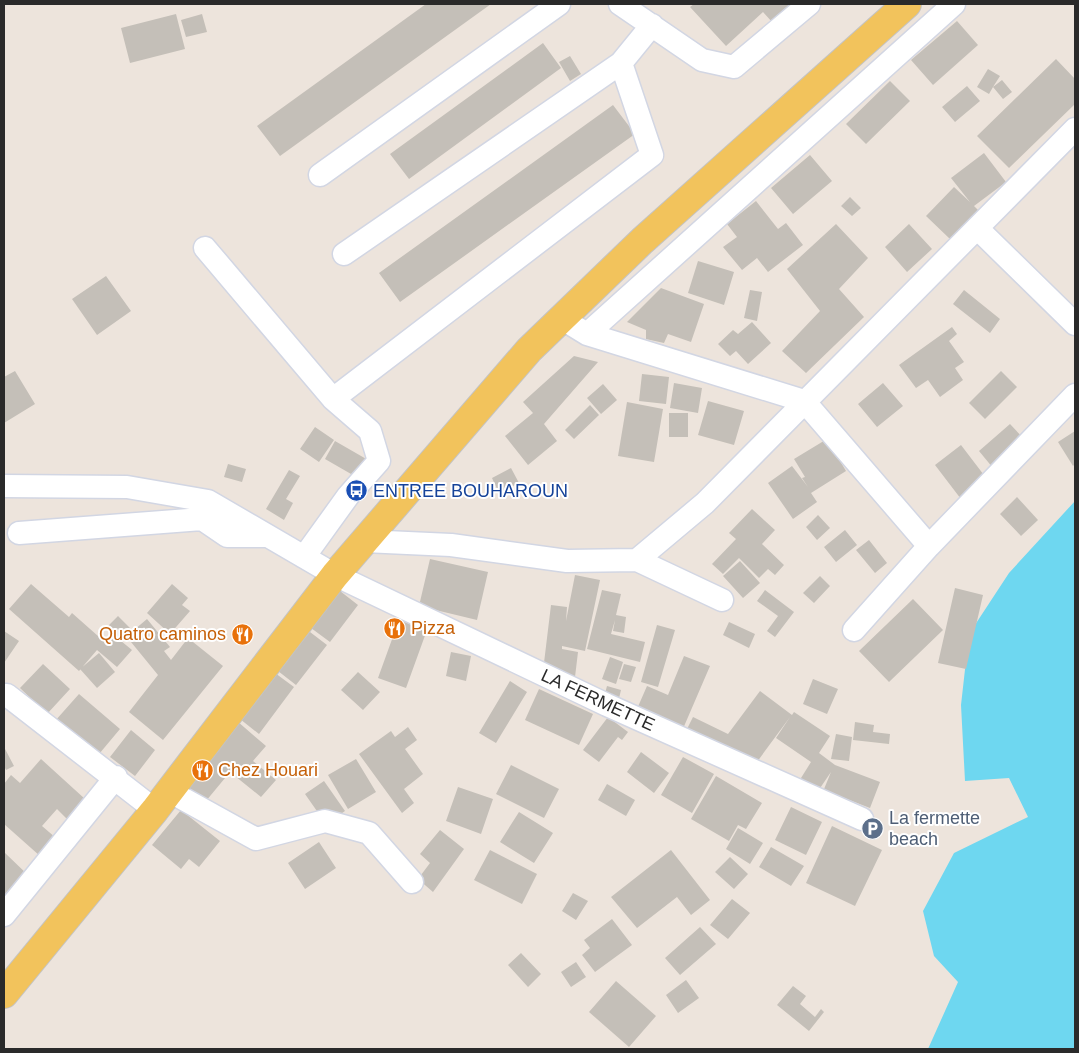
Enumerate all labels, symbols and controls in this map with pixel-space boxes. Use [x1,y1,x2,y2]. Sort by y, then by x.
bus stop icon: ENTREE BOUHAROUN [345,479,369,503]
place label: ENTREE BOUHAROUN [373,481,568,501]
restaurant icon: Pizza [383,616,407,640]
place label: Pizza [411,618,456,638]
restaurant icon: Quatro caminos [230,622,254,646]
place label: Quatro caminos [99,624,226,644]
street label: LA FERMETTE [538,665,658,735]
restaurant icon: Chez Houari [190,758,214,782]
place label: Chez Houari [218,760,318,780]
place label: La fermette beach [889,808,980,849]
parking icon: La fermette beach [861,816,885,840]

